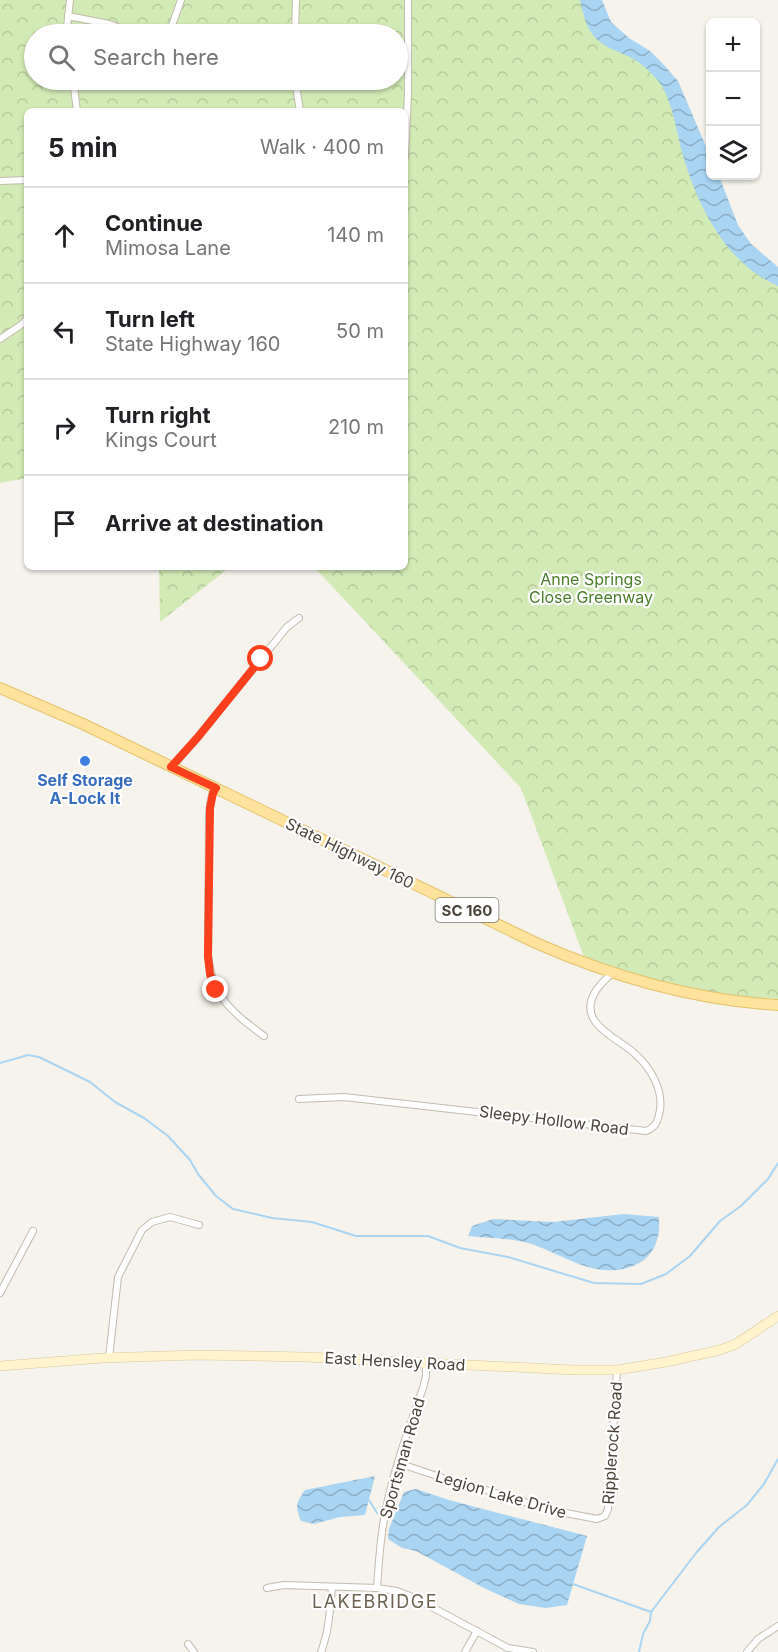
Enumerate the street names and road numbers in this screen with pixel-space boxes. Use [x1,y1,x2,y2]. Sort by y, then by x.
street label: State Highway 160 [283,813,417,893]
road number: SC 160 [436,898,498,922]
street label: Sleepy Hollow Road [478,1101,630,1139]
street label: East Hensley Road [324,1347,466,1375]
street label: Ripplerock Road [598,1381,626,1505]
street label: Sportsman Road [375,1395,429,1521]
street label: Legion Lake Drive [433,1466,569,1522]

